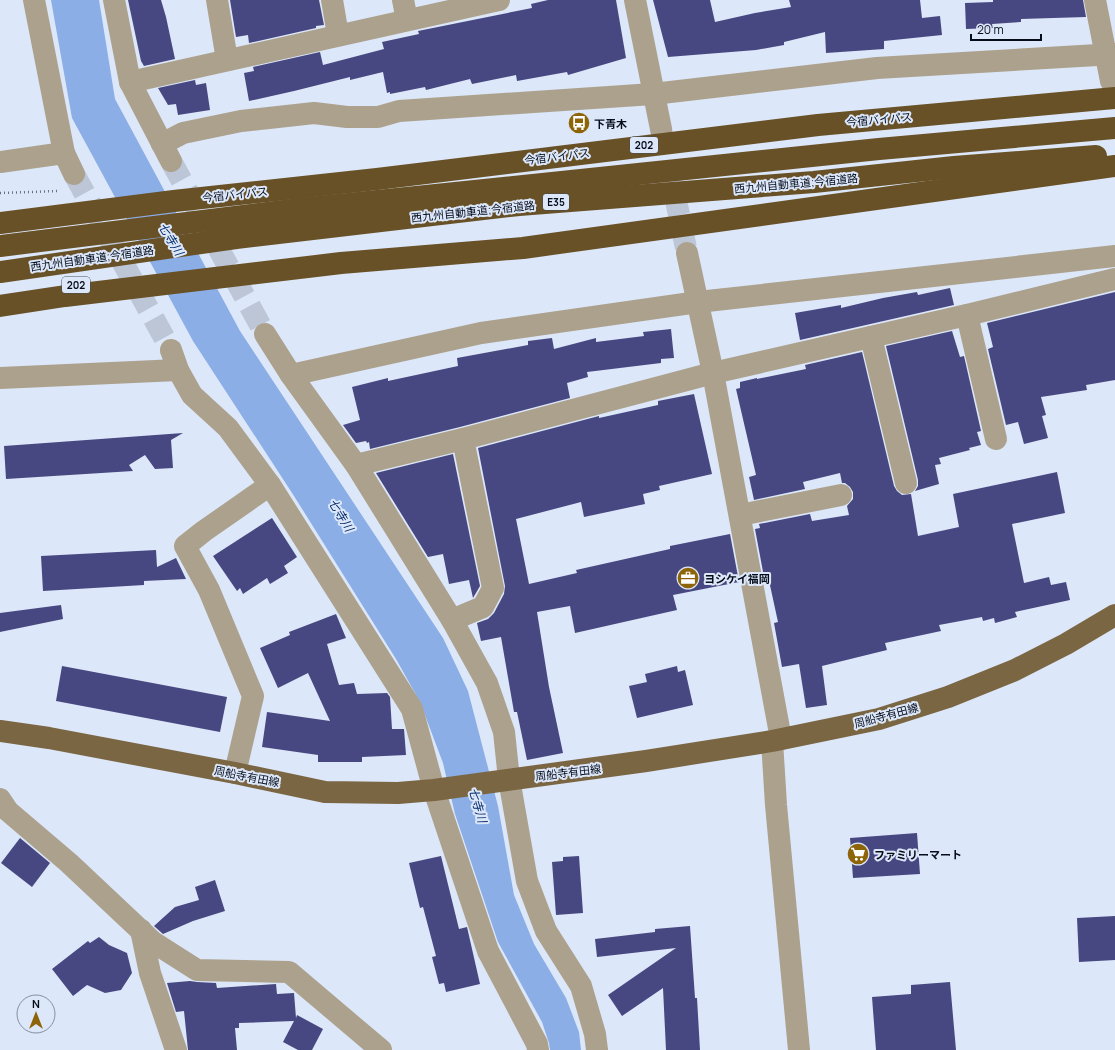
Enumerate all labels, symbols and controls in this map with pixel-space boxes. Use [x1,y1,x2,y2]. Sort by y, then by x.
scale bar [971,16,1041,42]
text: 20 m [977,21,1004,38]
street label: 今宿バイパス [846,109,912,129]
bus stop icon: 下青木 [566,110,592,136]
place label: 下青木 [594,116,627,131]
road number: 202 [630,137,658,153]
street label: 今宿バイパス [523,145,591,167]
street label: 西九州自動車道;今宿道路 [733,170,859,196]
street label: 今宿バイパス [202,183,268,205]
road number: E35 [543,194,569,210]
street label: 西九州自動車道;今宿道路 [410,197,536,225]
water label: 七寺川 [154,219,189,260]
street label: 西九州自動車道;今宿道路 [29,242,155,274]
road number: 202 [62,277,90,293]
water label: 七寺川 [324,495,359,536]
office icon: ヨシケイ福岡 [675,565,701,591]
place label: ヨシケイ福岡 [704,571,770,586]
street label: 周船寺有田線 [852,699,920,731]
street label: 周船寺有田線 [534,761,602,783]
street label: 周船寺有田線 [213,762,281,790]
water label: 七寺川 [465,785,492,827]
supermarket icon: ファミリーマート [845,841,871,867]
place label: ファミリーマート [874,847,962,862]
north arrow [16,994,56,1034]
text: N [32,996,40,1011]

